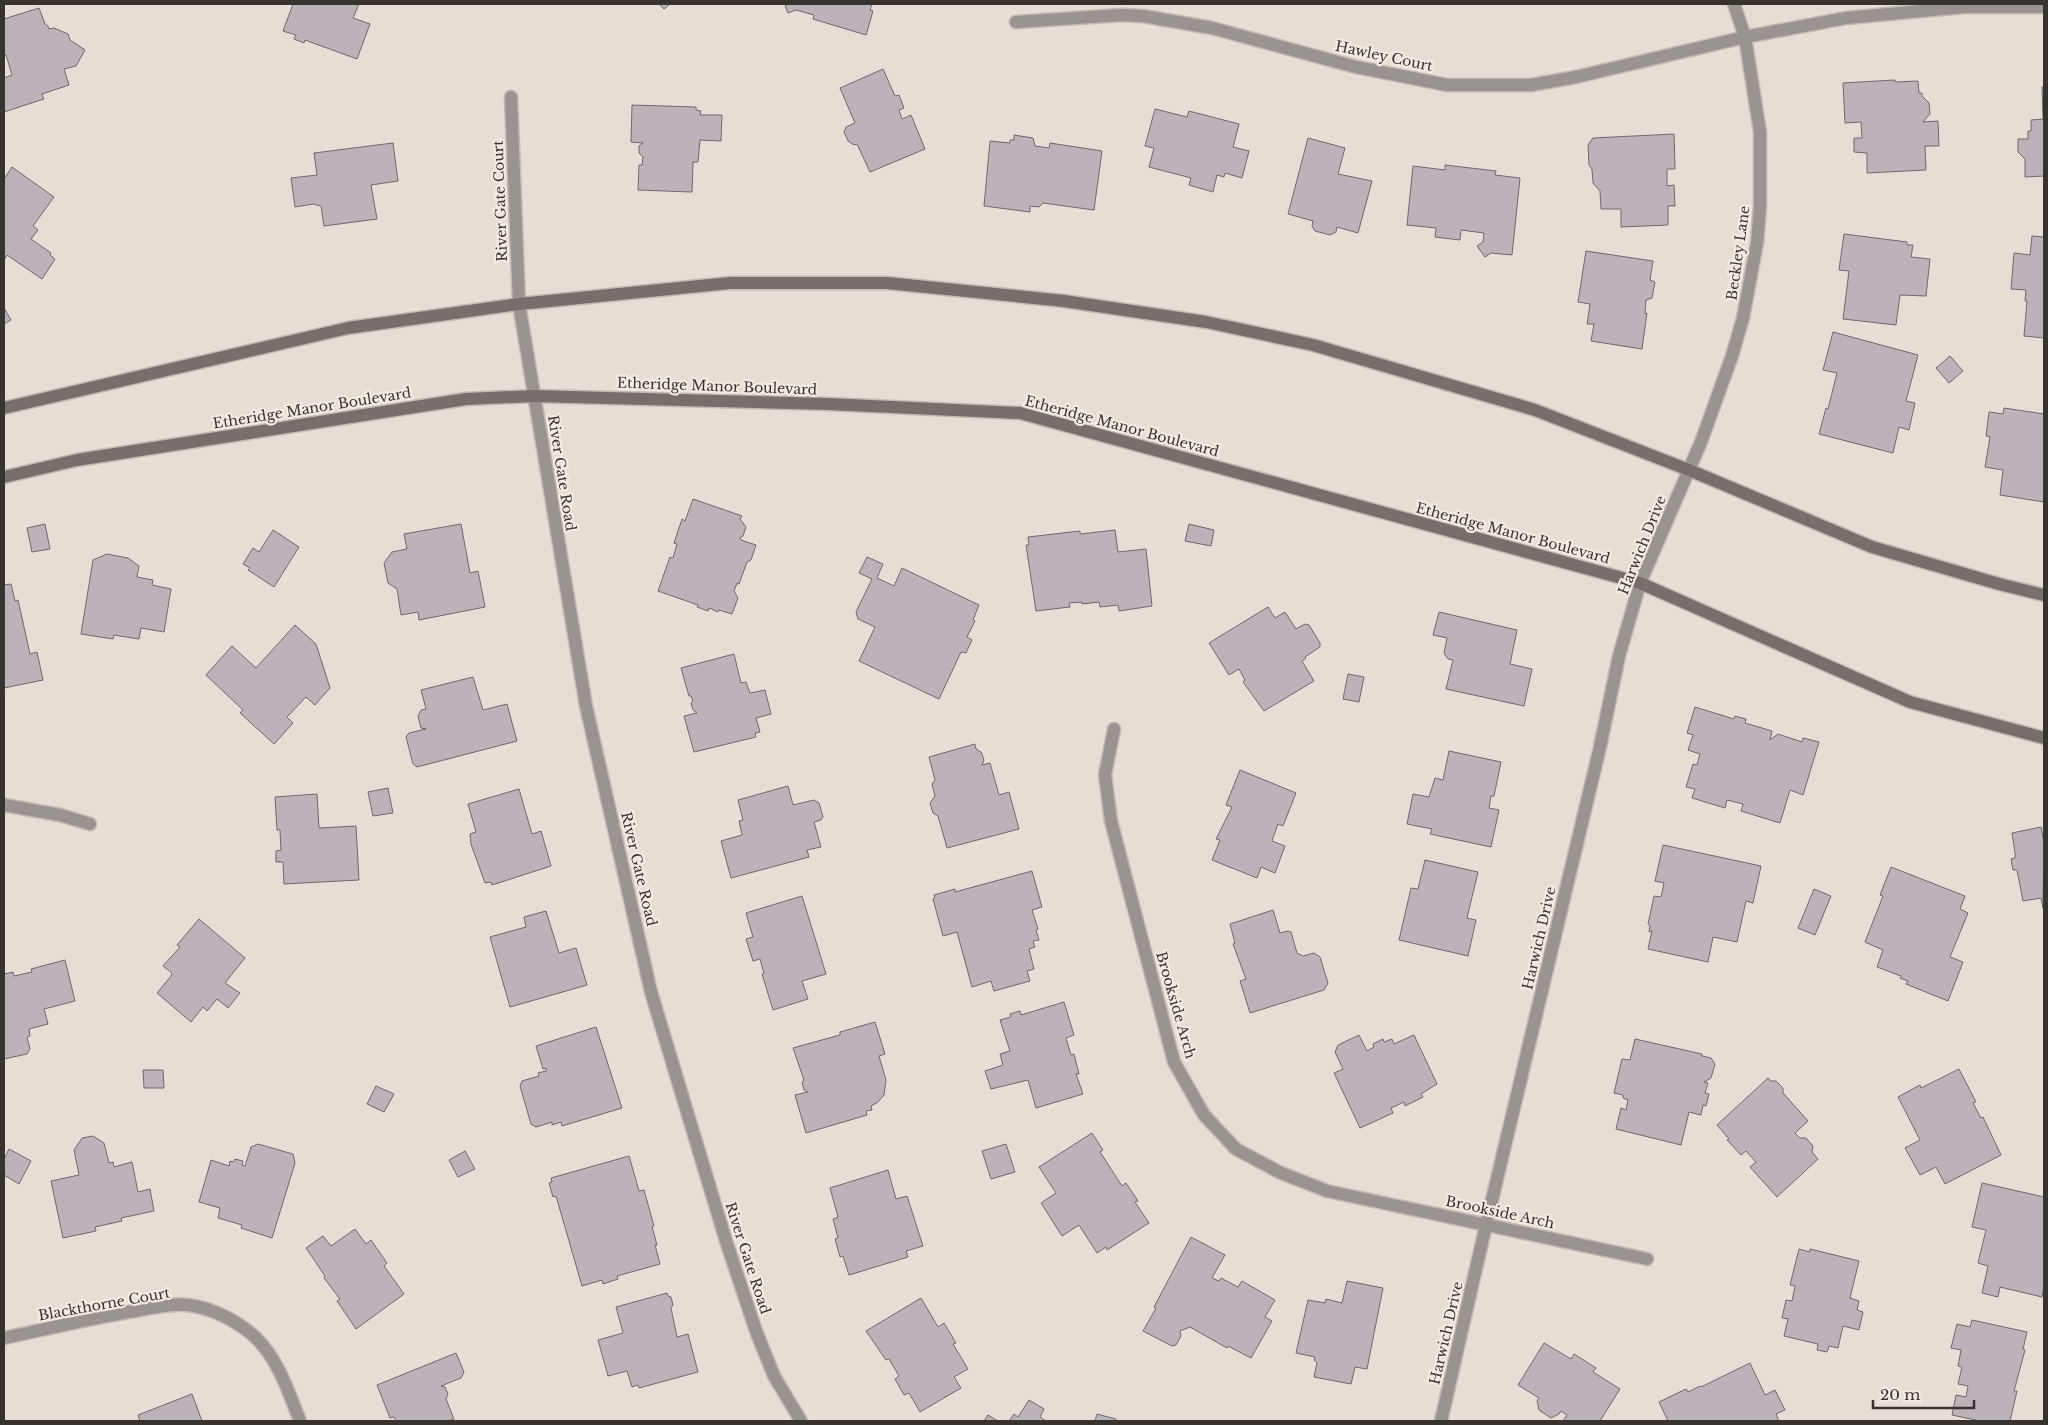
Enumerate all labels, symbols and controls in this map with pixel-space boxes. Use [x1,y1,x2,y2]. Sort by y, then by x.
street label: Hawley Court [1334,37,1435,75]
street label: River Gate Court [489,139,511,262]
street label: Beckley Lane [1722,204,1754,302]
street label: Etheridge Manor Boulevard [617,374,818,399]
street label: Etheridge Manor Boulevard [212,383,413,433]
street label: Etheridge Manor Boulevard [1023,391,1222,461]
street label: River Gate Road [544,414,580,533]
street label: Harwich Drive [1614,493,1670,597]
street label: Etheridge Manor Boulevard [1414,498,1613,568]
street label: River Gate Road [617,810,661,928]
street label: Harwich Drive [1518,885,1560,991]
street label: Brookside Arch [1152,949,1200,1061]
street label: Brookside Arch [1444,1192,1556,1232]
street label: River Gate Road [721,1200,775,1317]
street label: Harwich Drive [1425,1280,1467,1386]
street label: Blackthorne Court [37,1283,172,1324]
scale bar [1873,1378,1974,1410]
text: 20 m [1880,1385,1920,1404]

